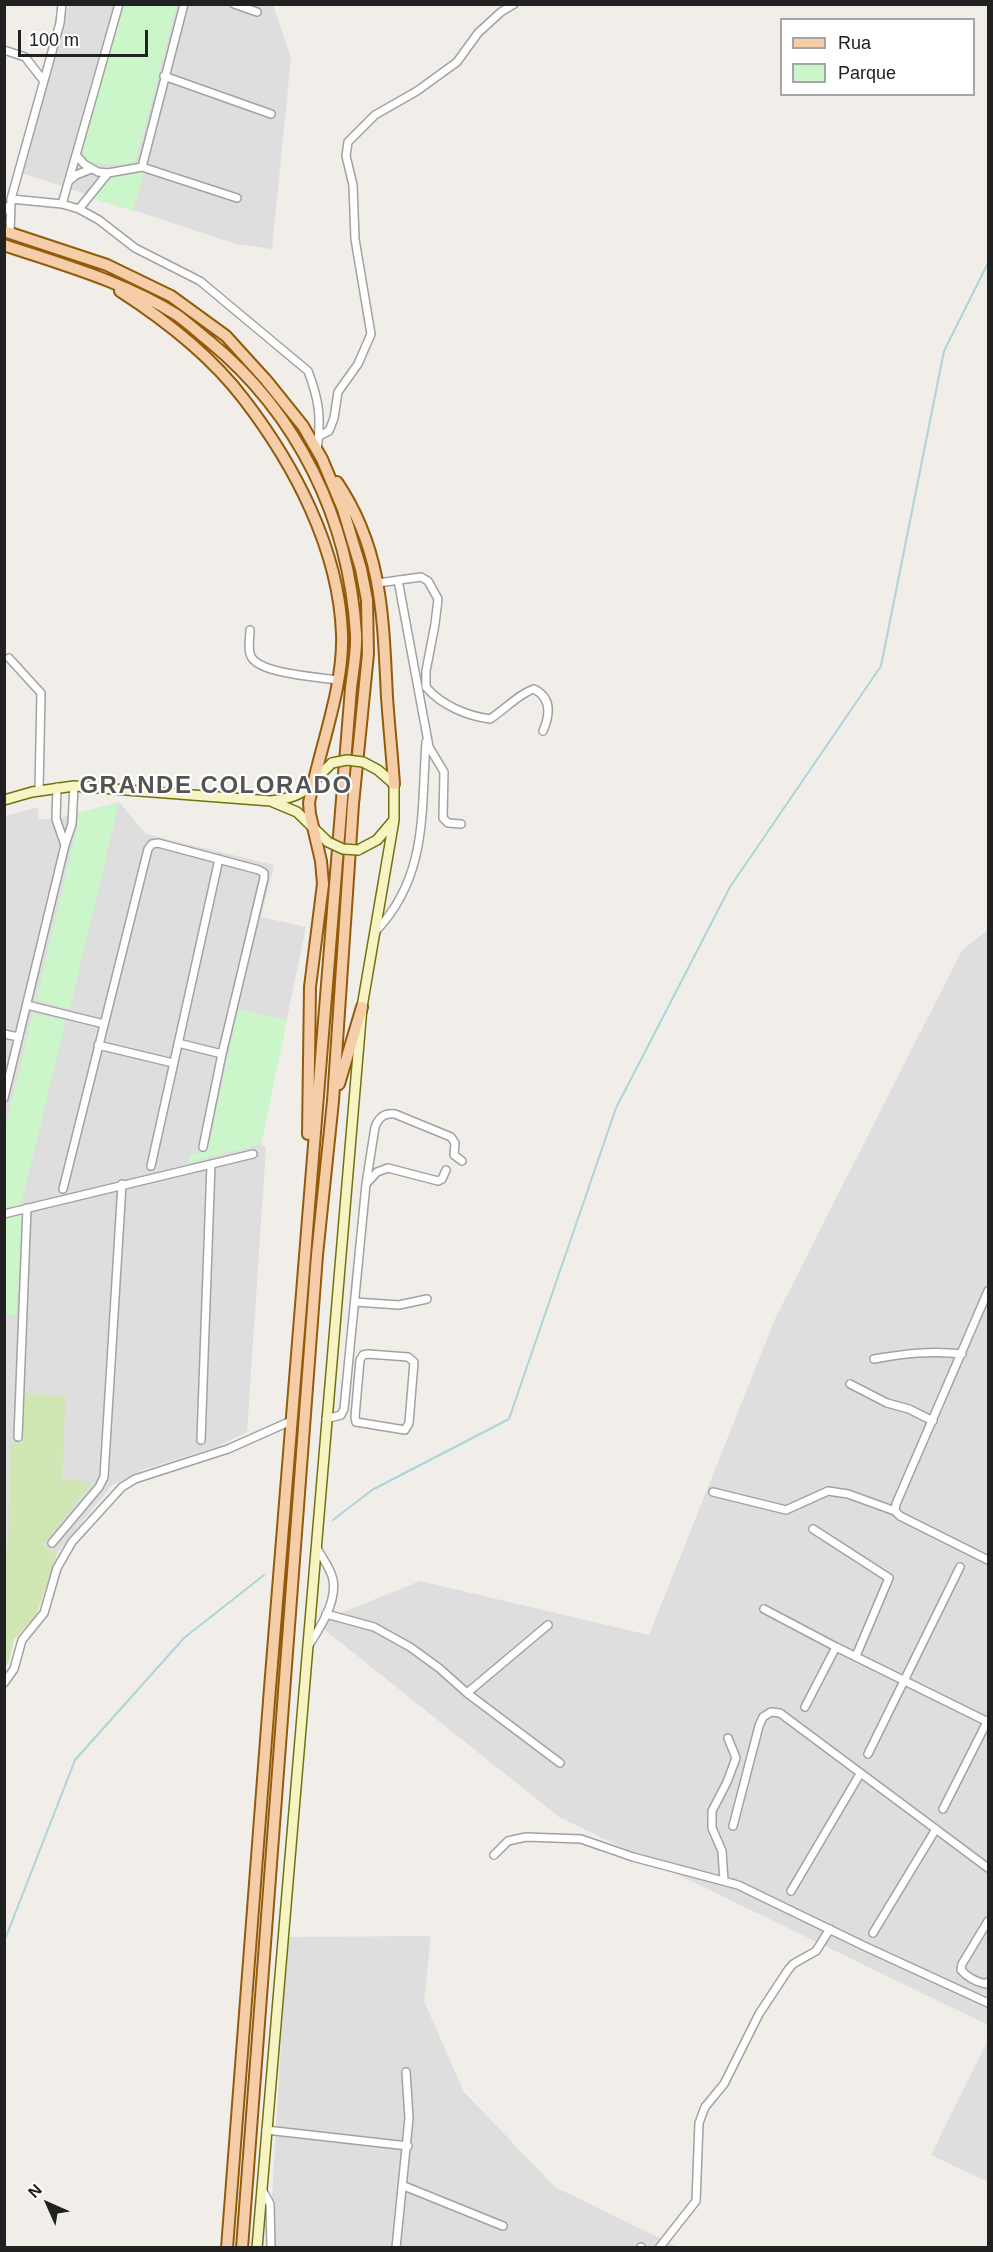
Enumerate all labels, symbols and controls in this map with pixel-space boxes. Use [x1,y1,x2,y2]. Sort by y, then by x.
scale bar [21,18,152,56]
legend [780,18,975,96]
text: 100 m [29,30,79,50]
text: Rua [838,33,871,53]
text: Parque [838,63,896,83]
district label: GRANDE COLORADO [79,772,353,800]
north arrow [18,2174,78,2234]
text: N [25,2181,45,2201]

